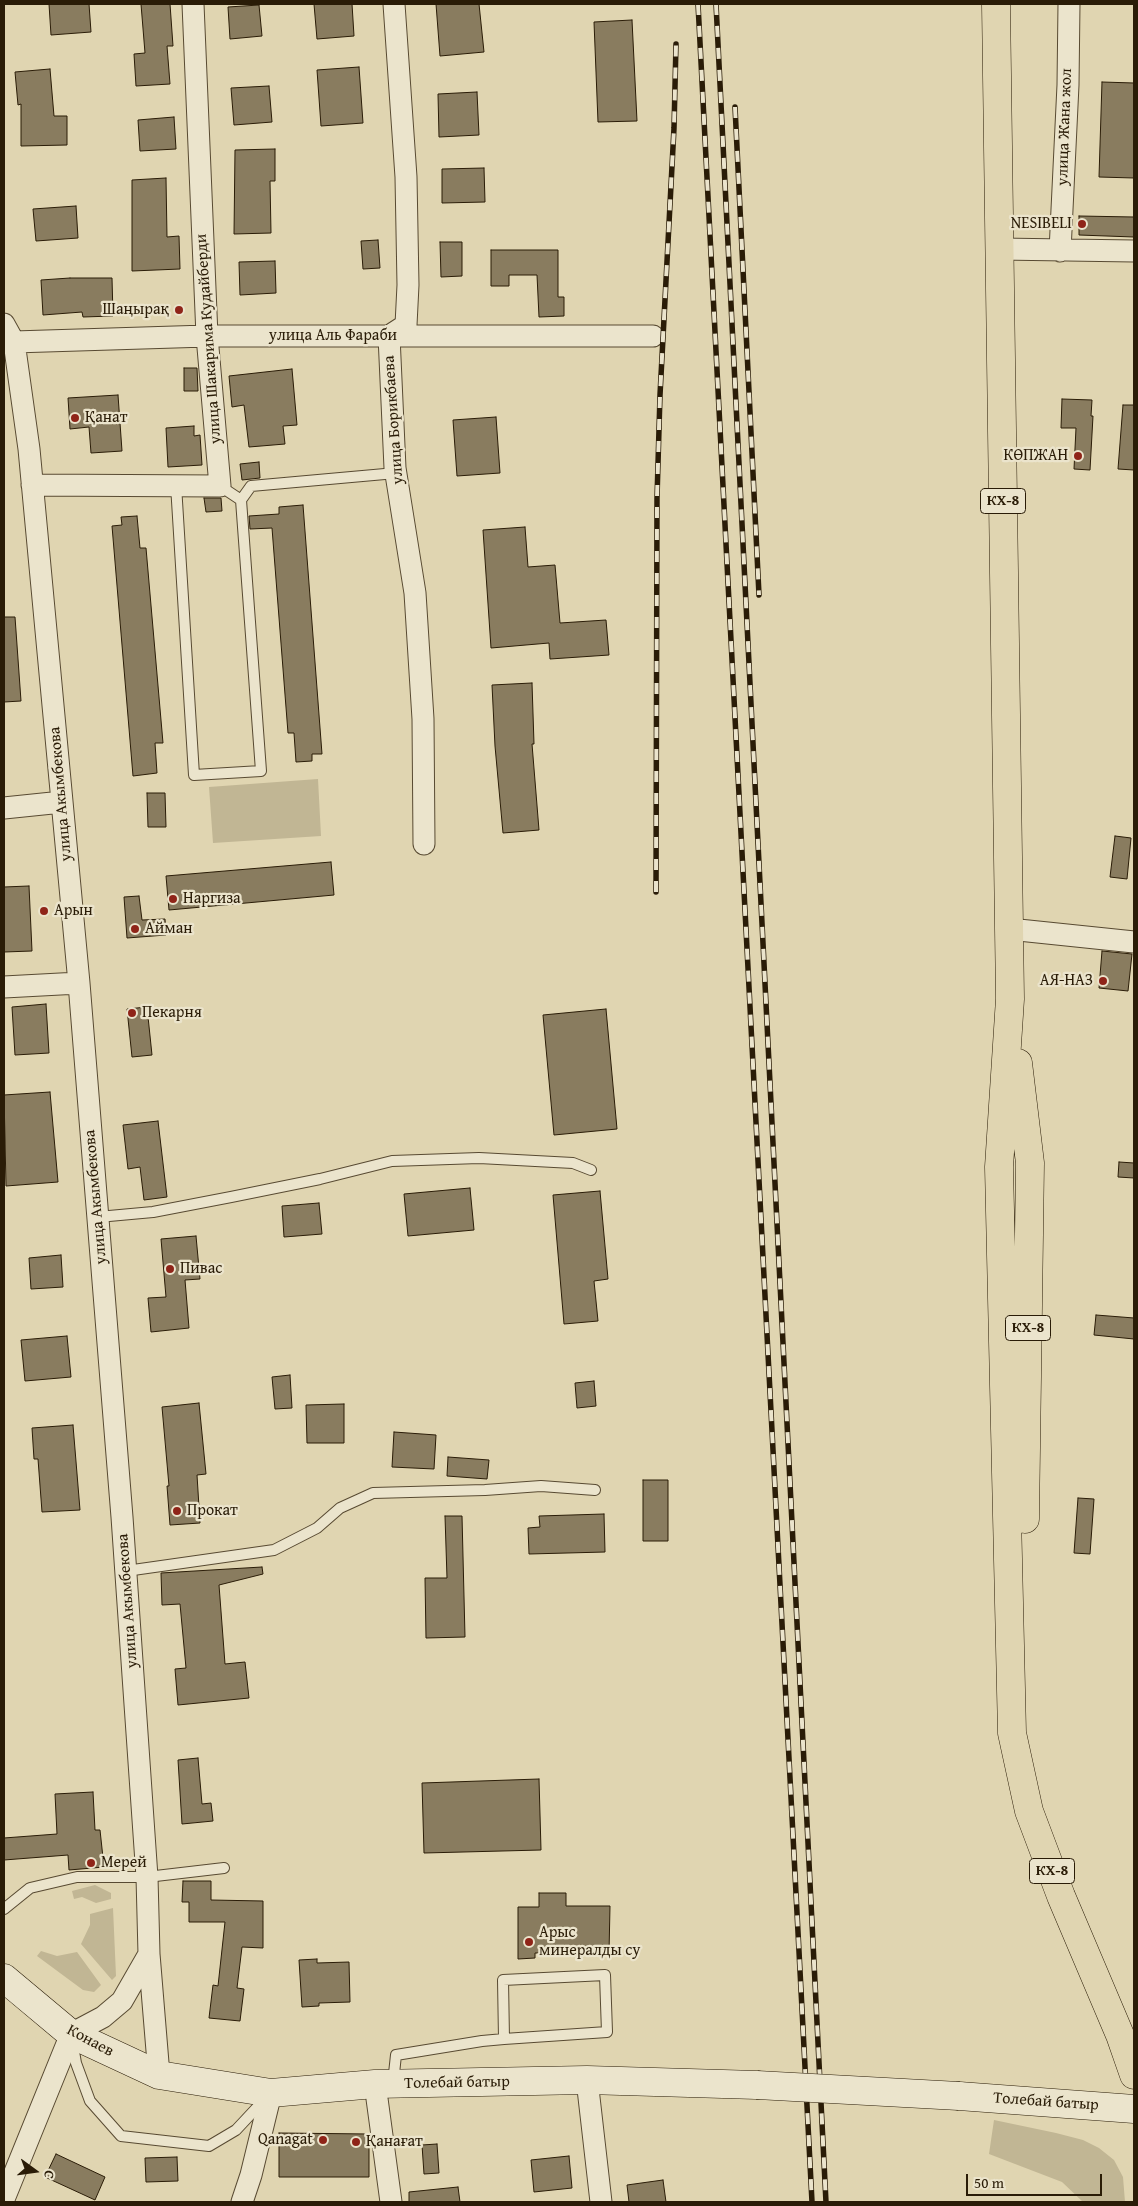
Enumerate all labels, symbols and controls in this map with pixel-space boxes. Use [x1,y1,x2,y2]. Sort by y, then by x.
street label: улица Жана жол [1053,68,1077,186]
place label: NESIBELI [1011,214,1072,234]
marker: NESIBELI [1076,218,1088,230]
street label: улица Шакарима Кудайберди [192,233,226,445]
place label: Шаңырақ [103,300,169,320]
marker: Шаңырақ [173,304,185,316]
street label: улица Аль Фараби [269,326,397,346]
street label: улица Борикбаева [380,355,408,485]
place label: Қанат [85,408,127,428]
marker: Қанат [69,412,81,424]
place label: КӨПЖАН [1004,446,1068,466]
marker: КӨПЖАН [1072,450,1084,462]
road number: КХ-8 [980,488,1026,514]
street label: улица Акымбекова [46,726,76,862]
place label: Наргиза [183,889,241,909]
marker: Наргиза [167,893,179,905]
place label: Арын [54,901,93,921]
marker: Арын [38,905,50,917]
place label: Айман [145,919,193,939]
marker: Айман [129,923,141,935]
place label: АЯ-НАЗ [1040,971,1093,991]
marker: АЯ-НАЗ [1097,975,1109,987]
place label: Пекарня [142,1003,202,1023]
marker: Пекарня [126,1007,138,1019]
street label: улица Акымбекова [81,1129,111,1265]
place label: Пивас [180,1259,222,1279]
marker: Пивас [164,1263,176,1275]
road number: КХ-8 [1006,1316,1050,1340]
place label: Прокат [187,1501,238,1521]
marker: Прокат [171,1505,183,1517]
street label: улица Акымбекова [114,1533,142,1669]
place label: Мерей [101,1853,147,1873]
marker: Мерей [85,1857,97,1869]
road number: КХ-8 [1030,1858,1074,1884]
place label: Арыс минералды су [539,1923,640,1961]
marker: Арыс минералды су [523,1936,535,1948]
street label: Конаев [63,2021,117,2061]
street label: Толебай батыр [404,2072,510,2094]
street label: Толебай батыр [993,2089,1099,2115]
place label: Qanagat [258,2130,313,2150]
place label: Қанағат [366,2132,423,2152]
marker: Qanagat [317,2134,329,2146]
marker: Қанағат [350,2136,362,2148]
north arrow [10,2146,60,2196]
scale bar [968,2164,1104,2196]
text: С [39,2168,60,2181]
text: 50 m [974,2172,1004,2193]

